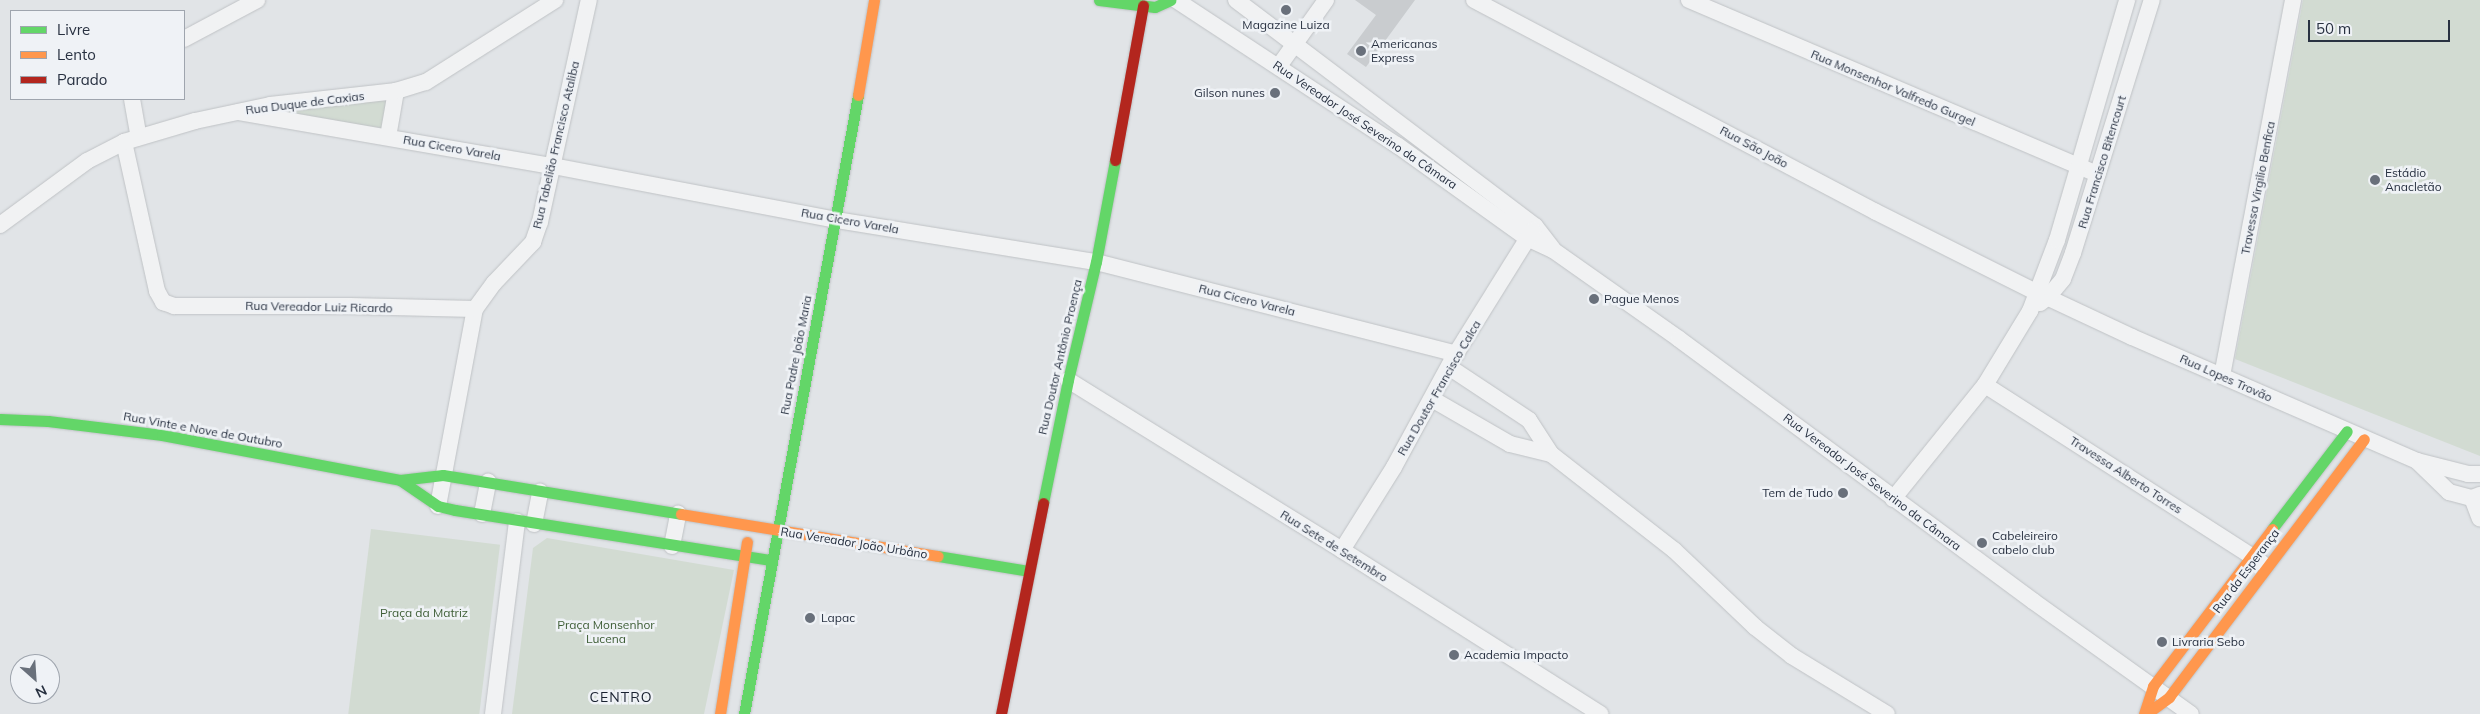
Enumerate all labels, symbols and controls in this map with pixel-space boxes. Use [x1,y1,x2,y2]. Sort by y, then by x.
marker: Magazine Luiza [1280,4,1292,16]
legend [10,10,185,100]
scale bar [2310,10,2452,42]
place label: Magazine Luiza [1242,18,1330,32]
text: 50 m [2316,19,2351,38]
text: Livre [57,20,90,39]
place label: Americanas Express [1371,37,1437,65]
text: Lento [57,45,96,64]
marker: Americanas Express [1355,45,1367,57]
street label: Rua Monsenhor Valfredo Gurgel [1809,47,1977,129]
street label: Rua Vereador José Severino da Câmara [1270,58,1460,192]
street label: Rua Tabelião Francisco Ataliba [530,60,582,230]
text: Parado [57,70,107,89]
place label: Gilson nunes [1194,86,1265,100]
marker: Gilson nunes [1269,87,1281,99]
street label: Rua Duque de Caxias [245,89,365,117]
street label: Rua Francisco Bitencourt [2075,94,2129,230]
street label: Travessa Virgilio Benfica [2238,120,2278,256]
street label: Rua São João [1717,123,1791,171]
street label: Rua Cicero Varela [402,132,502,164]
place label: Estádio Anacletão [2385,166,2442,194]
marker: Estádio Anacletão [2369,174,2381,186]
street label: Rua Cicero Varela [800,205,900,237]
street label: Rua Doutor Antônio Proença [1035,278,1085,436]
street label: Rua Cicero Varela [1197,281,1297,319]
place label: Pague Menos [1604,292,1679,306]
marker: Pague Menos [1588,293,1600,305]
street label: Rua Padre João Maria [777,294,815,416]
street label: Rua Vereador Luiz Ricardo [245,299,393,315]
street label: Rua Doutor Francisco Calca [1394,318,1484,458]
street label: Rua Lopes Trovão [2178,351,2274,405]
street label: Rua Vinte e Nove de Outubro [122,409,284,451]
street label: Rua Vereador José Severino da Câmara [1780,410,1964,554]
street label: Travessa Alberto Torres [2067,433,2185,517]
place label: Tem de Tudo [1762,486,1833,500]
marker: Tem de Tudo [1837,487,1849,499]
street label: Rua Sete de Setembro [1278,507,1390,585]
street label: Rua Vereador João Urbâno [779,524,929,562]
street label: Rua da Esperança [2210,526,2282,616]
place label: Cabeleireiro cabelo club [1992,529,2058,557]
marker: Cabeleireiro cabelo club [1976,537,1988,549]
park label: Praça da Matriz [380,606,468,620]
marker: Lapac [803,611,817,625]
place label: Lapac [821,611,855,625]
park label: Praça Monsenhor Lucena [557,618,655,646]
place label: Livraria Sebo [2172,635,2245,649]
marker: Livraria Sebo [2156,636,2168,648]
place label: Academia Impacto [1464,648,1568,662]
marker: Academia Impacto [1448,649,1460,661]
north arrow [10,654,60,704]
text: N [32,681,50,702]
district label: CENTRO [589,689,653,705]

